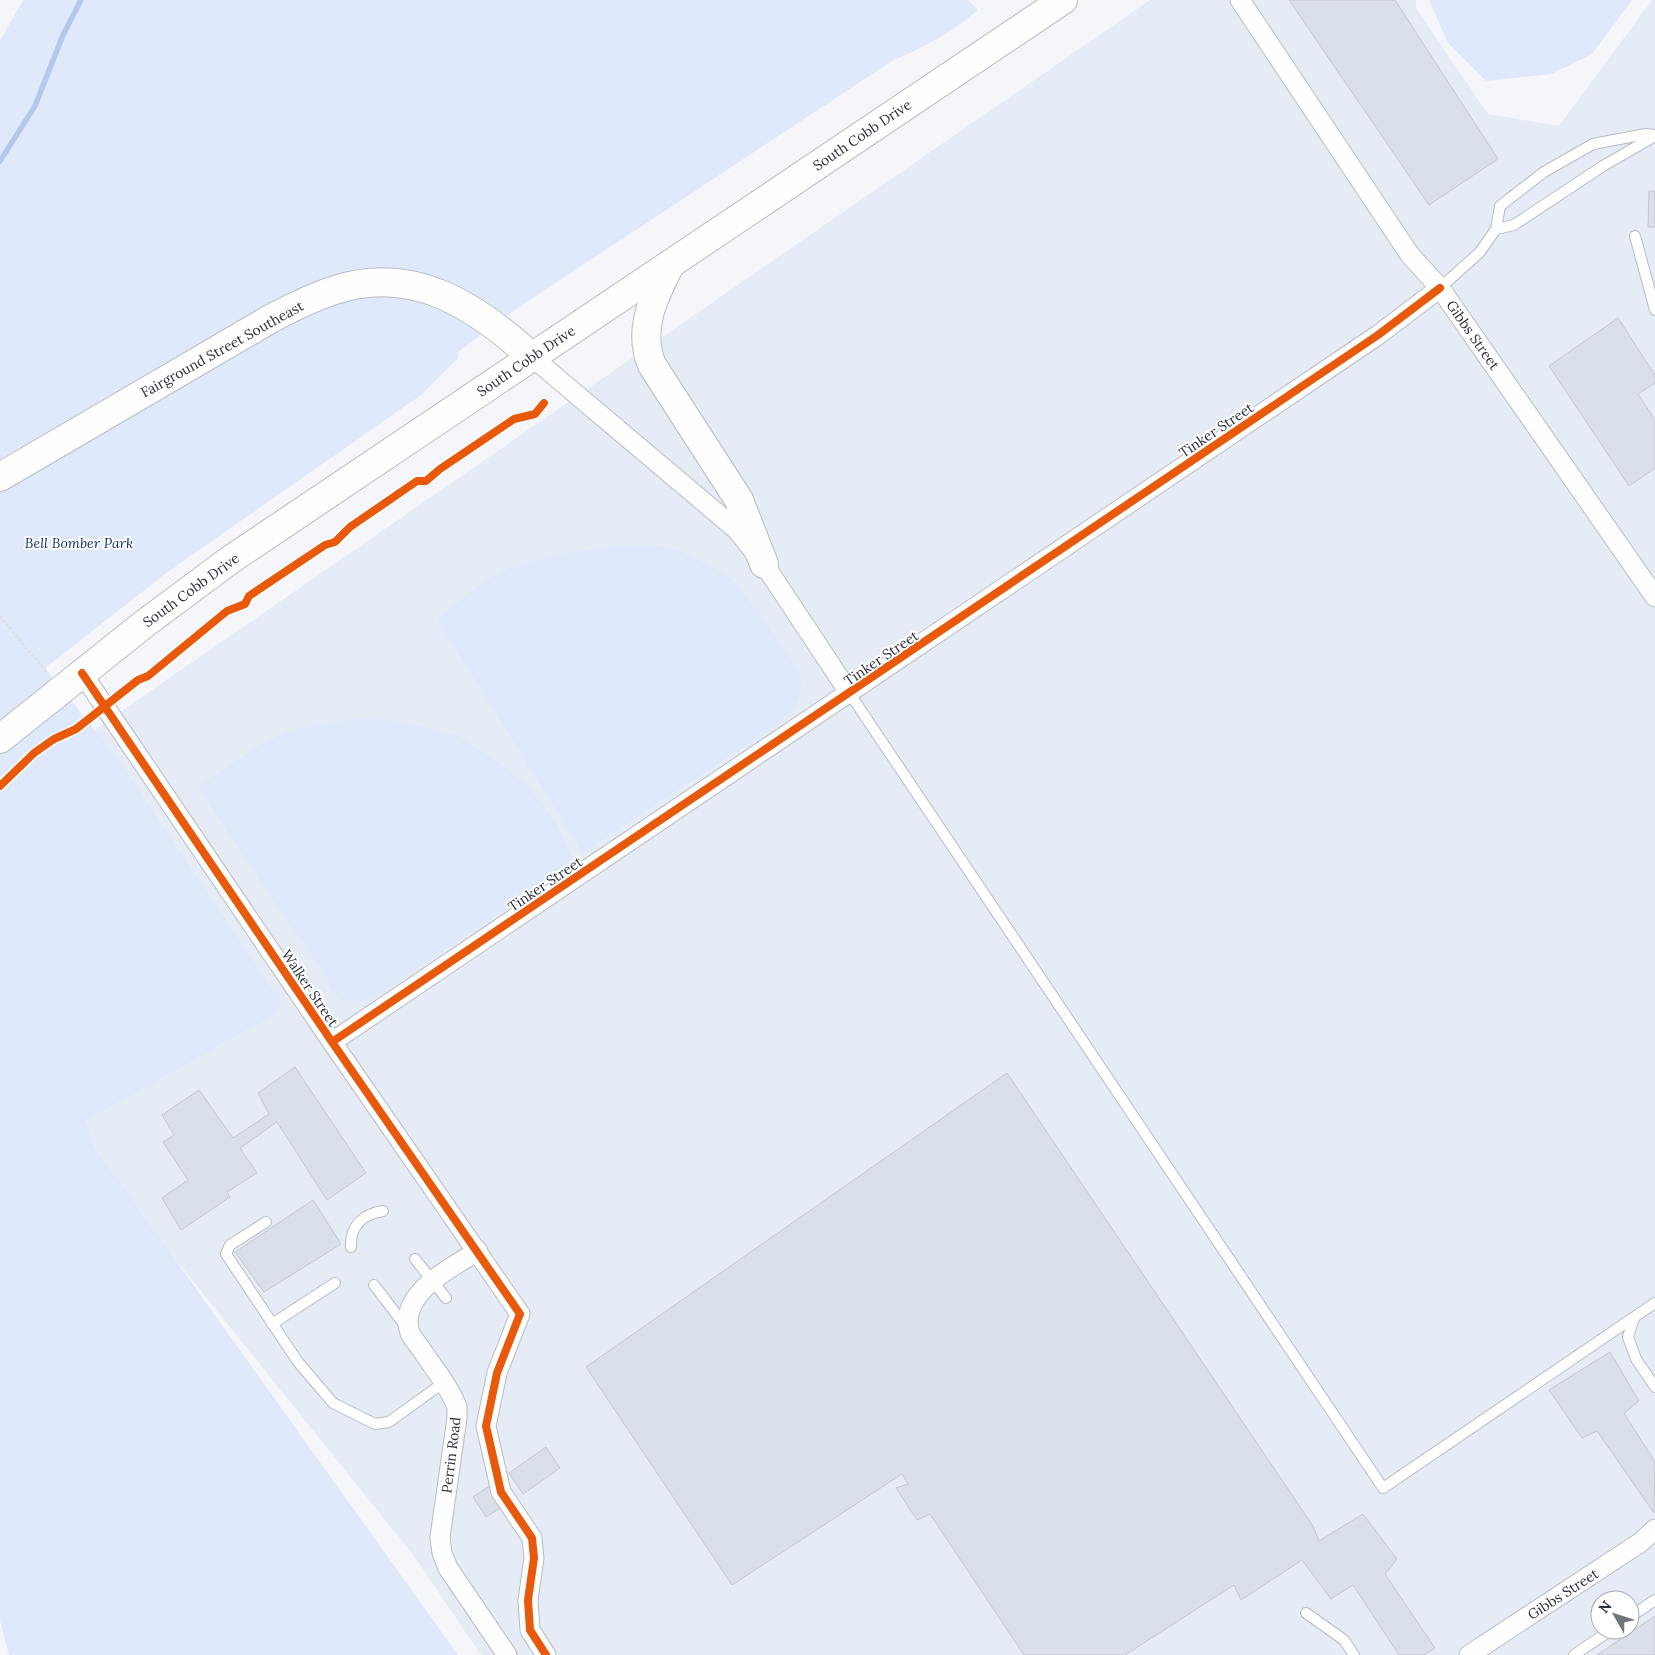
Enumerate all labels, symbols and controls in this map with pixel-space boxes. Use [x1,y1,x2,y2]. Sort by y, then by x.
street label: South Cobb Drive [809,95,915,175]
street label: Fairground Street Southeast [137,296,307,401]
street label: Gibbs Street [1442,297,1504,374]
street label: South Cobb Drive [473,321,579,401]
street label: Tinker Street [1175,398,1257,461]
park label: Bell Bomber Park [25,534,133,552]
street label: South Cobb Drive [139,549,243,631]
street label: Tinker Street [840,626,922,689]
street label: Tinker Street [504,852,586,915]
street label: Walker Street [278,946,343,1030]
street label: Perrin Road [437,1416,465,1494]
street label: Gibbs Street [1524,1564,1602,1624]
north arrow [1590,1590,1640,1640]
text: N [1594,1597,1615,1617]

